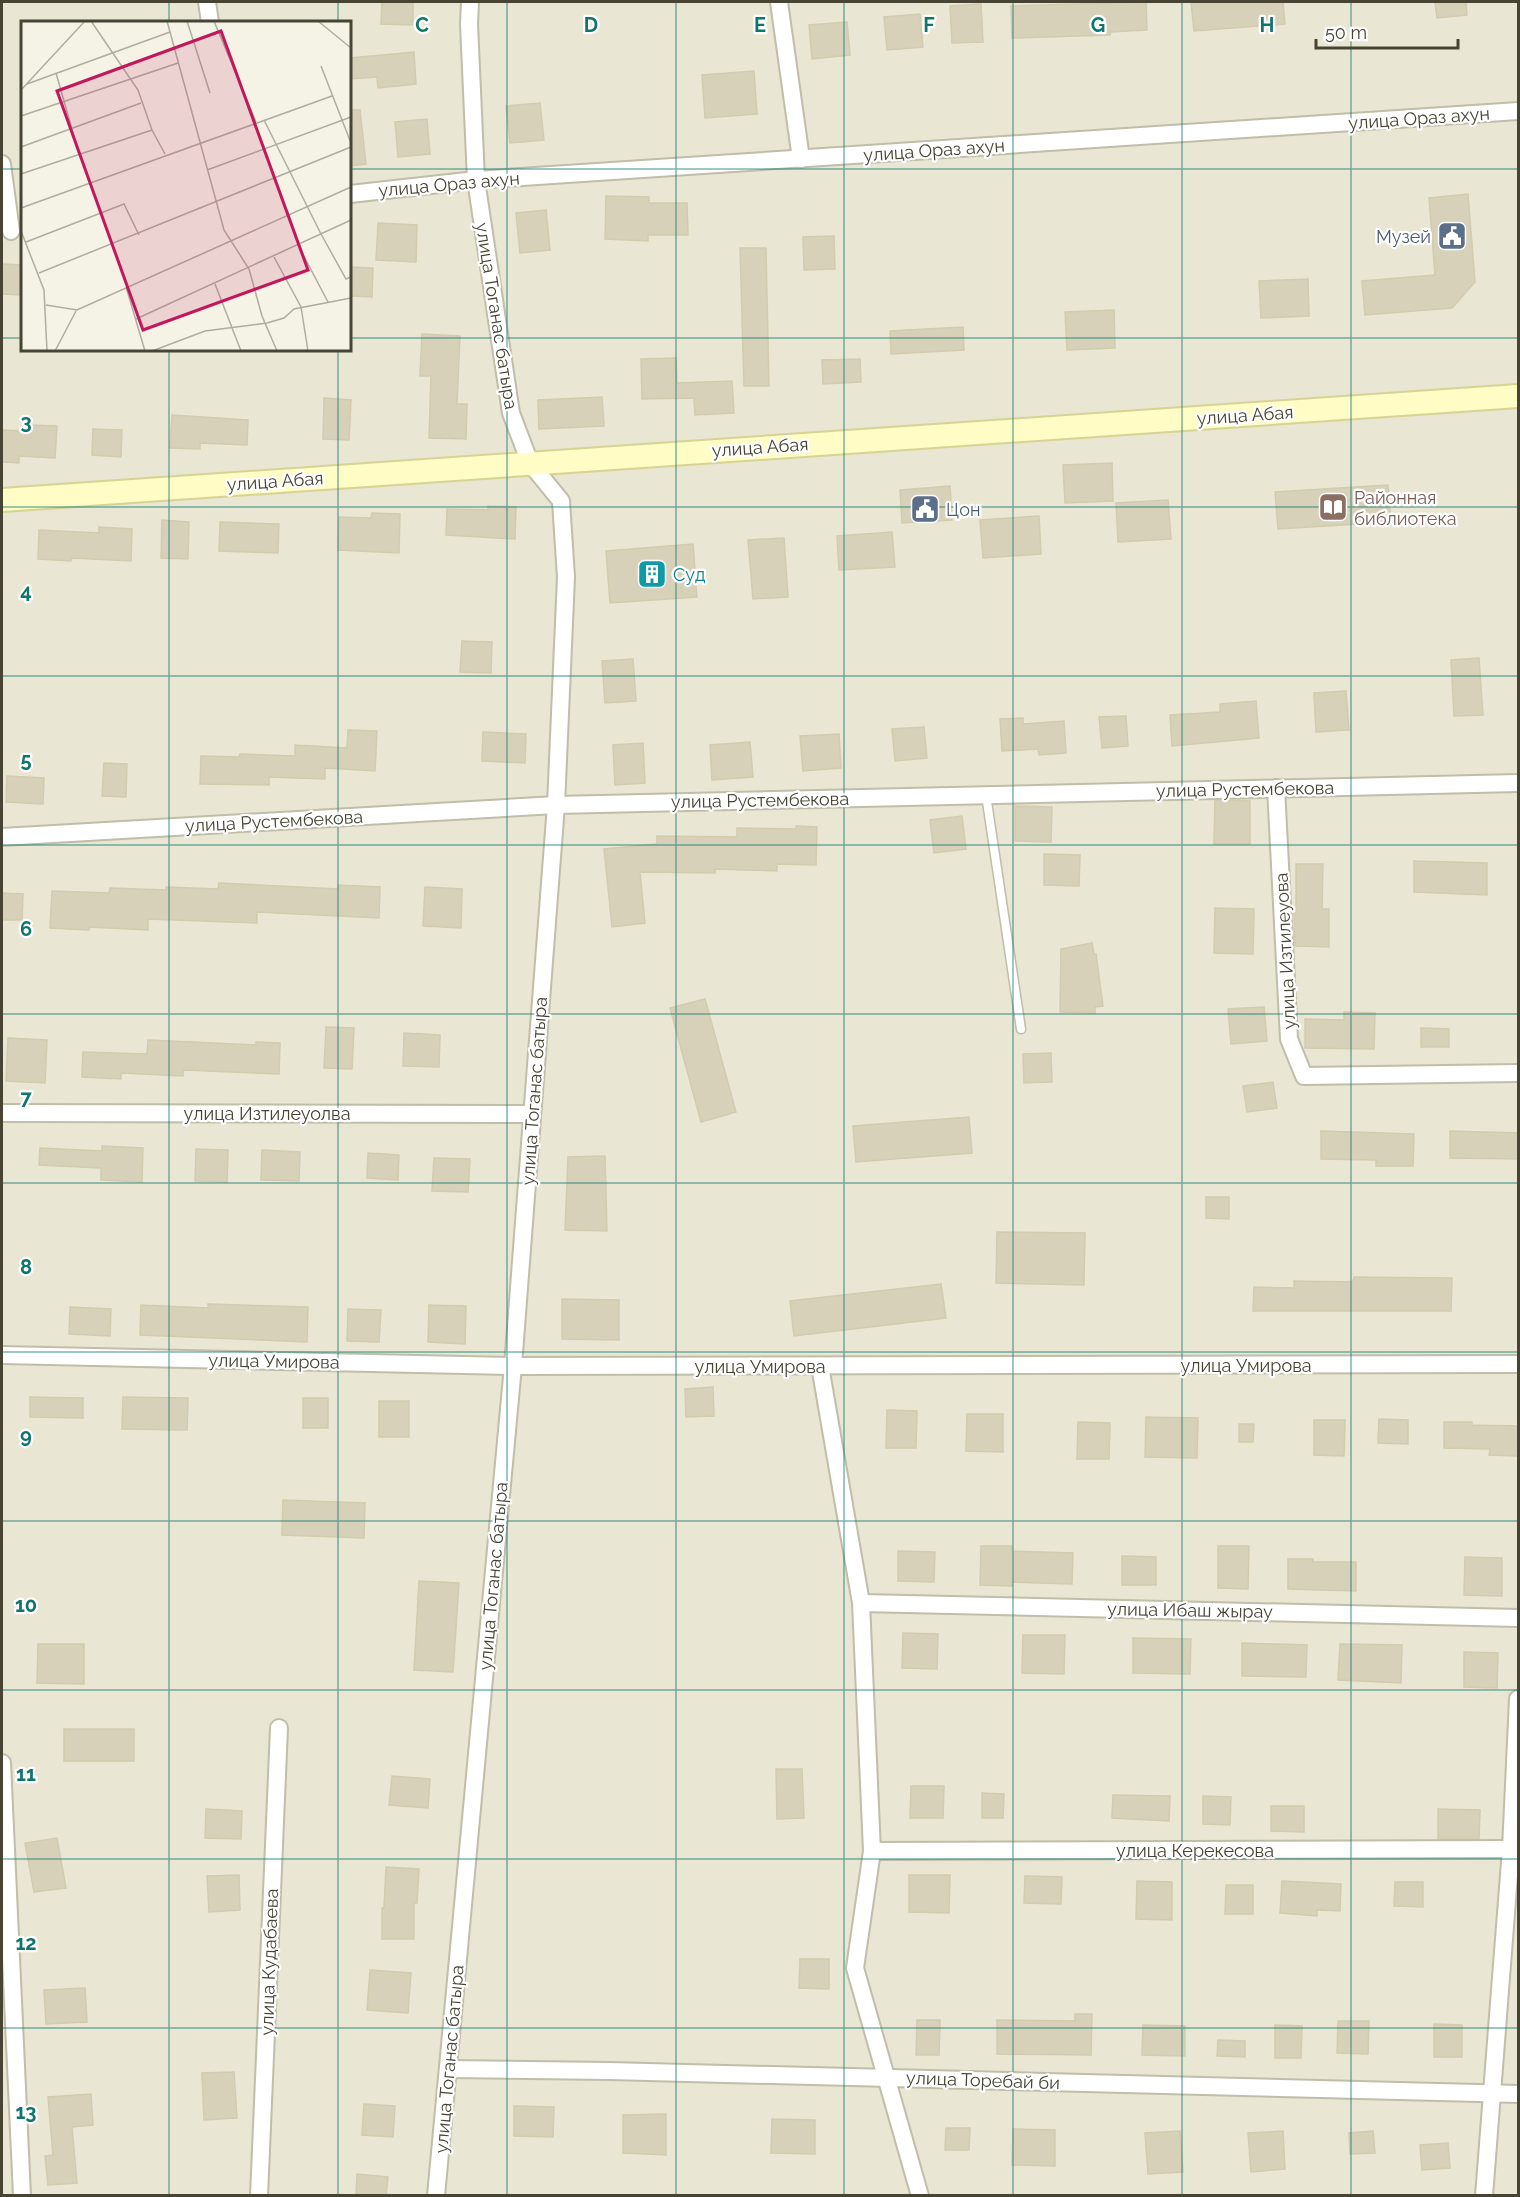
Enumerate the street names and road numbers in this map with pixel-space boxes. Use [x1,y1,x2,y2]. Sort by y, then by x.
street label: улица Ораз ахун [1347,103,1491,133]
street label: улица Ораз ахун [862,135,1006,165]
street label: улица Ораз ахун [377,167,521,201]
street label: улица Тоганас батыра [472,221,522,411]
street label: улица Абая [1196,401,1294,429]
street label: улица Абая [711,433,809,461]
street label: улица Абая [226,467,324,495]
street label: улица Рустембекова [1156,777,1334,801]
street label: улица Рустембекова [671,788,849,812]
street label: улица Рустембекова [184,806,364,836]
street label: улица Изтилеуова [1270,872,1300,1030]
street label: улица Тоганас батыра [517,996,551,1186]
street label: улица Изтилеуолва [183,1103,351,1124]
street label: улица Умирова [208,1349,340,1373]
street label: улица Умирова [1180,1355,1312,1376]
street label: улица Умирова [694,1356,826,1377]
street label: улица Тоганас батыра [474,1481,512,1671]
street label: улица Ибаш жырау [1107,1598,1273,1622]
street label: улица Керекесова [1116,1840,1274,1861]
street label: улица Кудабаева [256,1888,282,2036]
street label: улица Тоганас батыра [430,1964,468,2154]
street label: улица Торебай би [906,2067,1060,2093]

